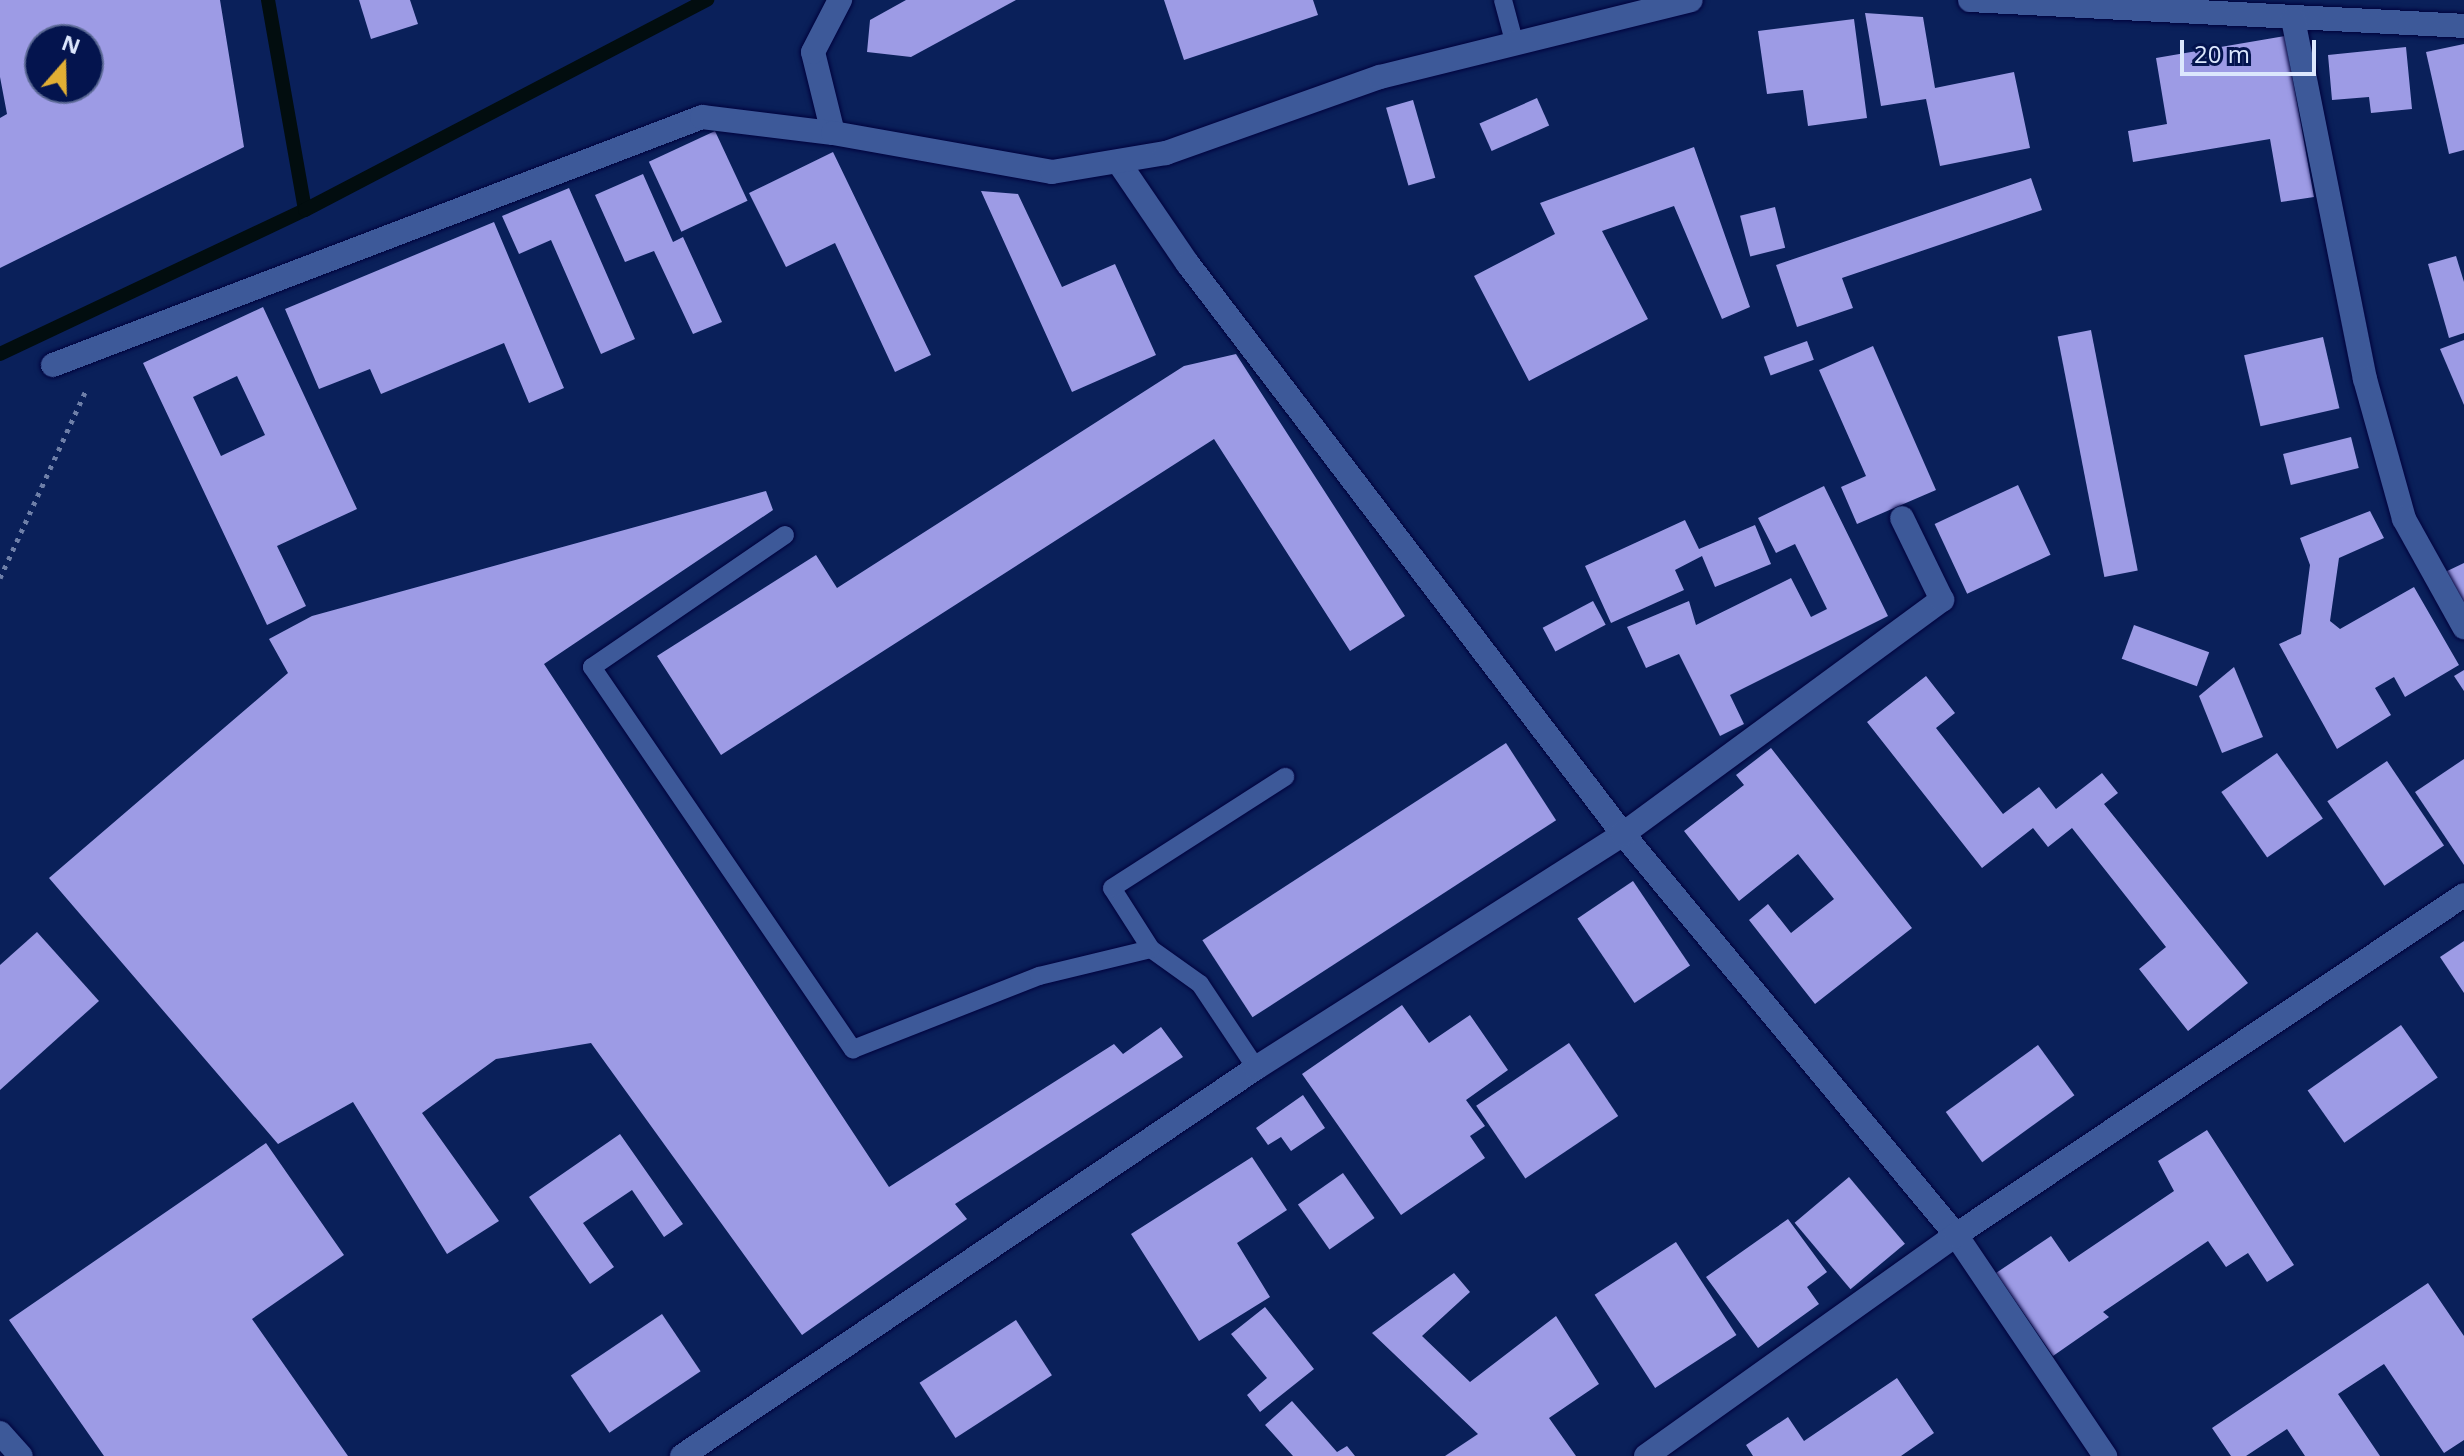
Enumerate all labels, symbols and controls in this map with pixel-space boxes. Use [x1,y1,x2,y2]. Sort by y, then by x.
north arrow [24,24,104,104]
scale bar [2184,24,2320,74]
text: N [58,26,85,60]
text: 20 m [2194,37,2250,70]

